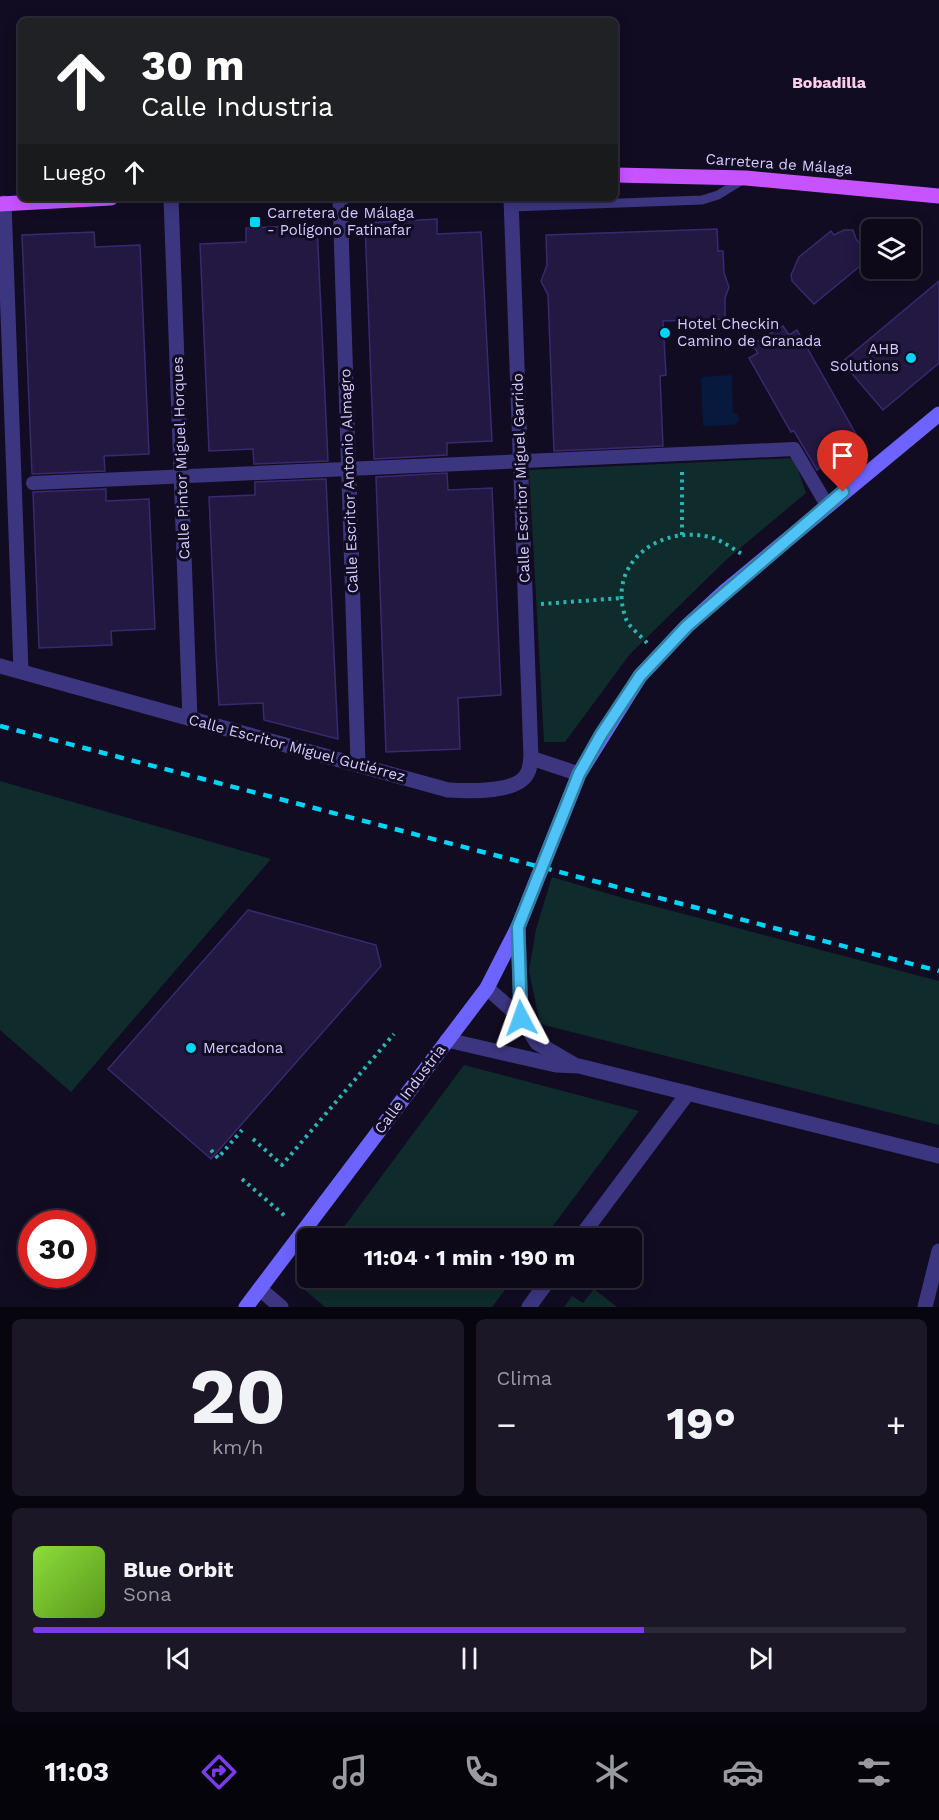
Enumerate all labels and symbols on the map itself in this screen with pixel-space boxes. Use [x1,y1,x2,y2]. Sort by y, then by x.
district label: Bobadilla [792,73,867,92]
street label: Carretera de Málaga [705,150,854,178]
place label: Carretera de Málaga - Polígono Fatinafar [267,204,415,239]
marker: Carretera de Málaga - Polígono Fatinafar [248,215,262,229]
place label: Hotel Checkin Camino de Granada [677,315,822,350]
marker: Hotel Checkin Camino de Granada [658,326,672,340]
place label: AHB Solutions [830,340,899,375]
marker: AHB Solutions [904,351,918,365]
street label: Calle Pintor Miguel Horques [168,356,194,560]
street label: Calle Escritor Antonio Almagro [336,368,362,594]
street label: Calle Escritor Miguel Garrido [508,373,534,583]
pin [817,430,868,492]
street label: Calle Escritor Miguel Gutiérrez [187,710,407,786]
position arrow [489,986,553,1050]
place label: Mercadona [203,1039,284,1057]
marker: Mercadona [184,1041,198,1055]
street label: Calle Industria [371,1041,450,1137]
speed limit sign: 30 [18,1210,96,1288]

